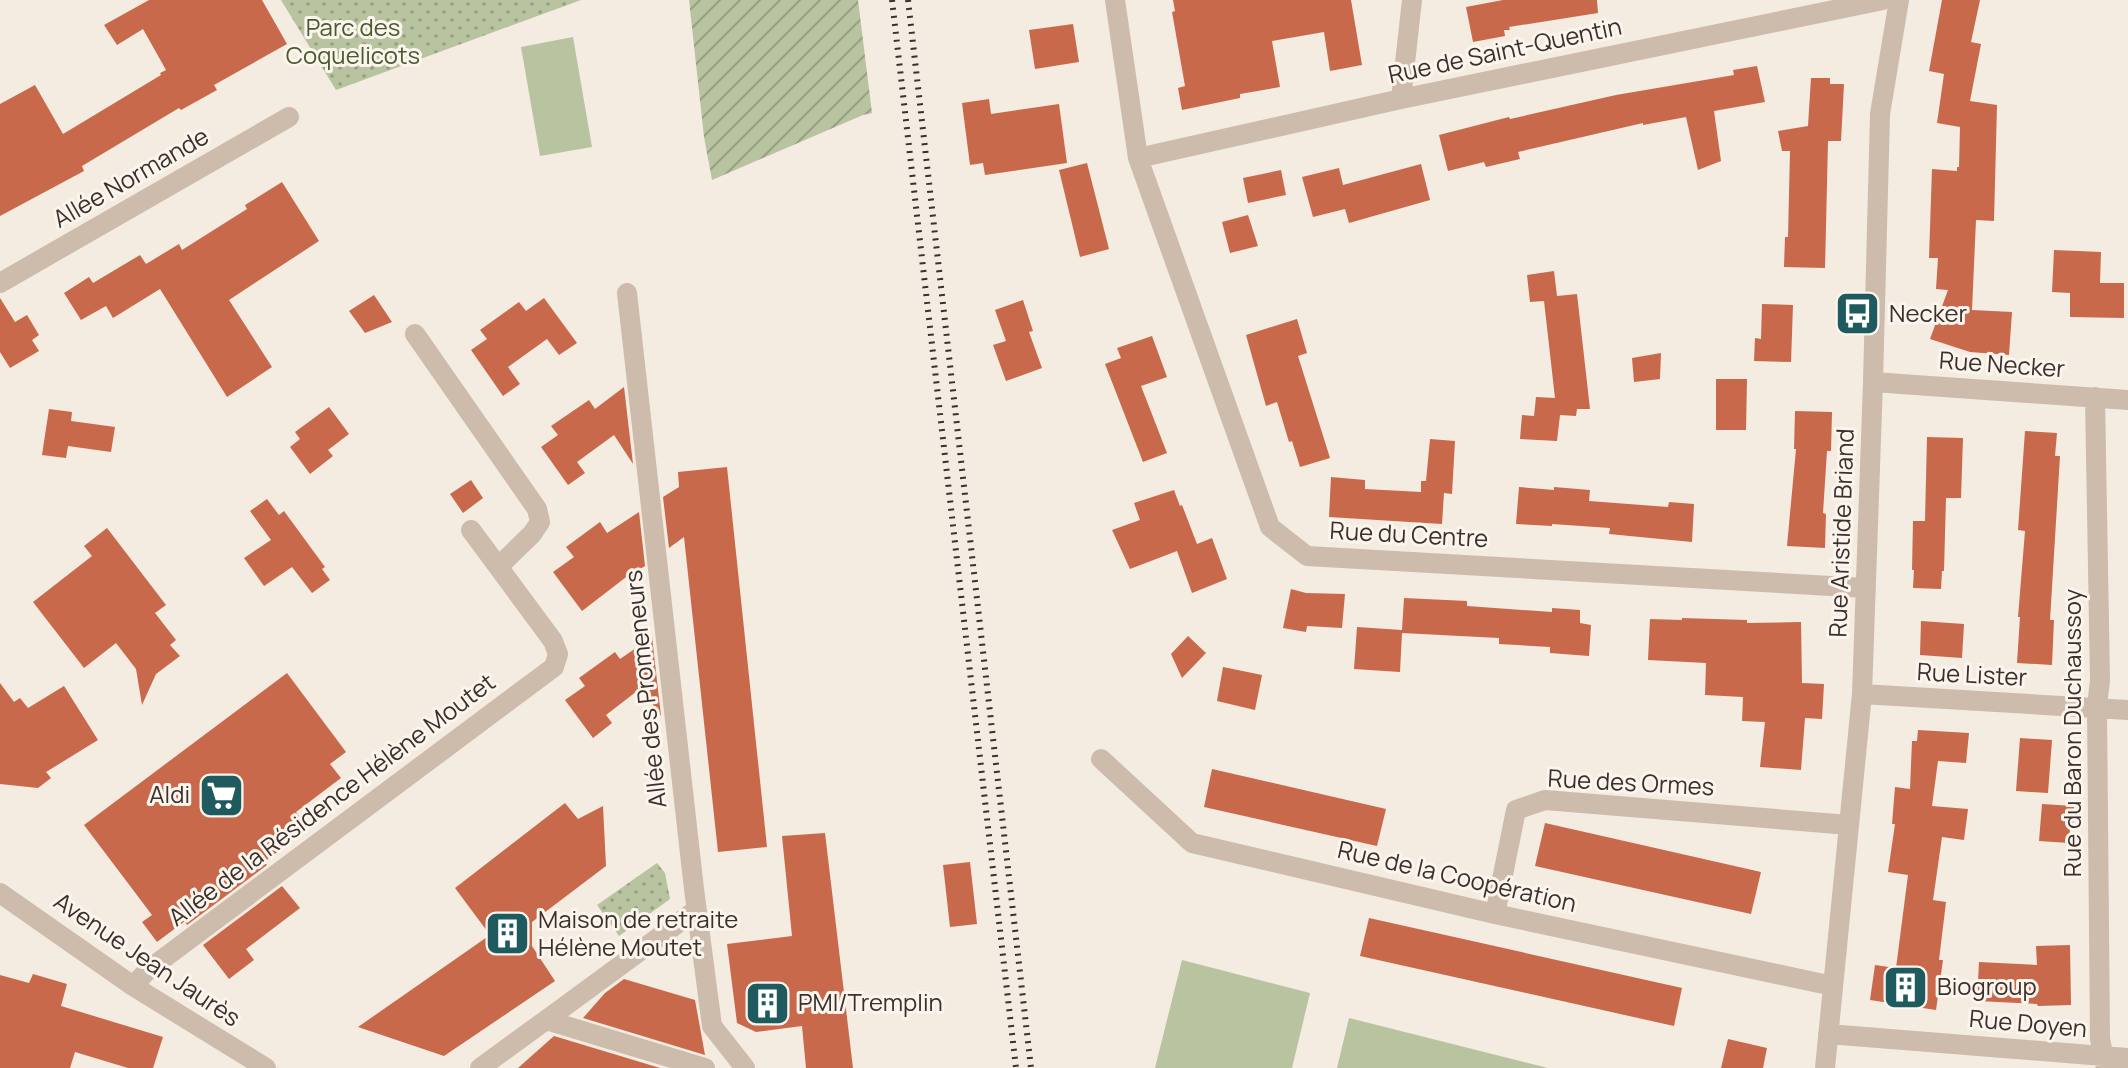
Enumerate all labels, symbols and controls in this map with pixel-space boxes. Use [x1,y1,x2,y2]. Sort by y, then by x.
street label: Rue de Saint-Quentin [1385,9,1625,90]
park label: Parc des Coquelicots [286,10,420,71]
street label: Allée Normande [46,119,214,235]
bus stop icon: Necker [1834,290,1882,338]
place label: Necker [1889,296,1967,329]
street label: Rue Necker [1938,343,2067,384]
street label: Rue Aristide Briand [1820,428,1861,638]
street label: Rue du Centre [1329,513,1489,554]
street label: Allée des Promeneurs [616,568,673,810]
street label: Rue du Baron Duchaussoy [2055,589,2088,877]
street label: Rue Lister [1916,654,2028,693]
street label: Allée de la Résidence Hélène Moutet [161,665,501,933]
street label: Rue des Ormes [1547,761,1715,802]
supermarket icon: Aldi [197,771,245,819]
place label: Aldi [149,777,190,810]
street label: Rue de la Coopération [1335,832,1580,919]
street label: Avenue Jean Jaurès [48,884,248,1033]
place label: Maison de retraite Hélène Moutet [538,902,738,963]
building icon: Maison de retraite Hélène Moutet [483,910,531,958]
building icon: Biogroup [1882,963,1930,1011]
place label: Biogroup [1937,969,2037,1002]
building icon: PMI/Tremplin [743,979,791,1027]
place label: PMI/Tremplin [798,985,943,1018]
street label: Rue Doyen [1968,1001,2088,1044]

